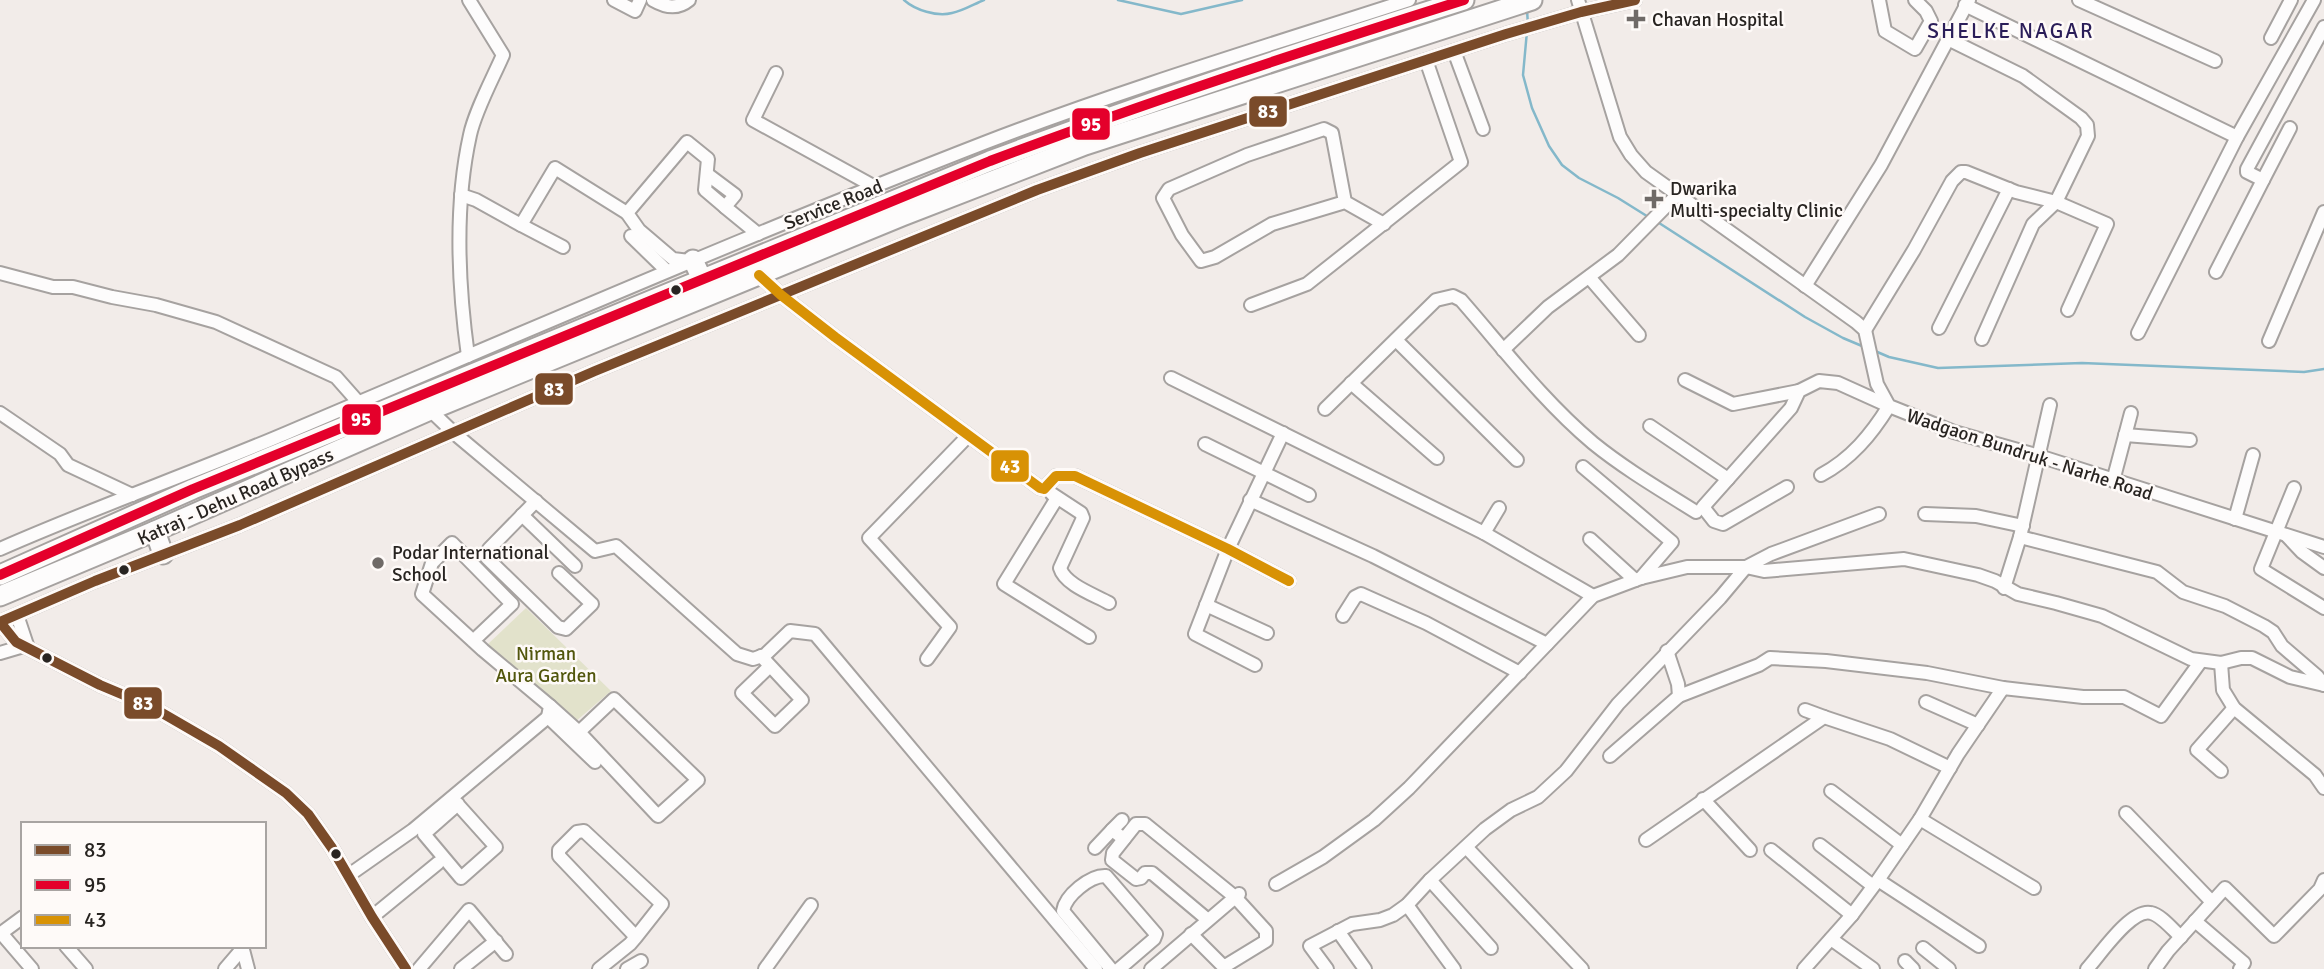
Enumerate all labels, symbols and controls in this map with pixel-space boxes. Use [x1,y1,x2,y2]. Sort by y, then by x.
place label: Chavan Hospital [1652,8,1784,32]
marker: Chavan Hospital [1626,9,1646,29]
district label: SHELKE NAGAR [1927,18,2095,44]
line badge: 83 [1248,95,1288,128]
text: 83 [1258,100,1278,124]
line badge: 95 [1071,107,1111,141]
text: 95 [1081,113,1101,137]
street label: Service Road [780,174,886,236]
place label: Dwarika Multi-specialty Clinic [1670,177,1843,223]
marker: Dwarika Multi-specialty Clinic [1644,189,1664,209]
unlabelled marker [669,283,683,297]
line badge: 83 [534,372,574,406]
text: 83 [544,378,564,402]
line badge: 95 [341,403,382,436]
street label: Wadgaon Bundruk - Narhe Road [1903,404,2156,506]
text: 95 [351,408,371,432]
street label: Katraj - Dehu Road Bypass [134,443,337,551]
line badge: 43 [990,449,1030,483]
text: 43 [1000,455,1020,479]
place label: Podar International School [392,541,549,587]
marker: Podar International School [370,555,386,571]
unlabelled marker [117,563,131,577]
park label: Nirman Aura Garden [495,642,597,688]
unlabelled marker [40,651,54,665]
line badge: 83 [123,686,163,720]
text: 83 [133,692,153,716]
legend [21,822,266,948]
text: 83 [84,837,107,863]
unlabelled marker [329,847,343,861]
text: 95 [84,872,107,898]
text: 43 [84,907,107,933]

